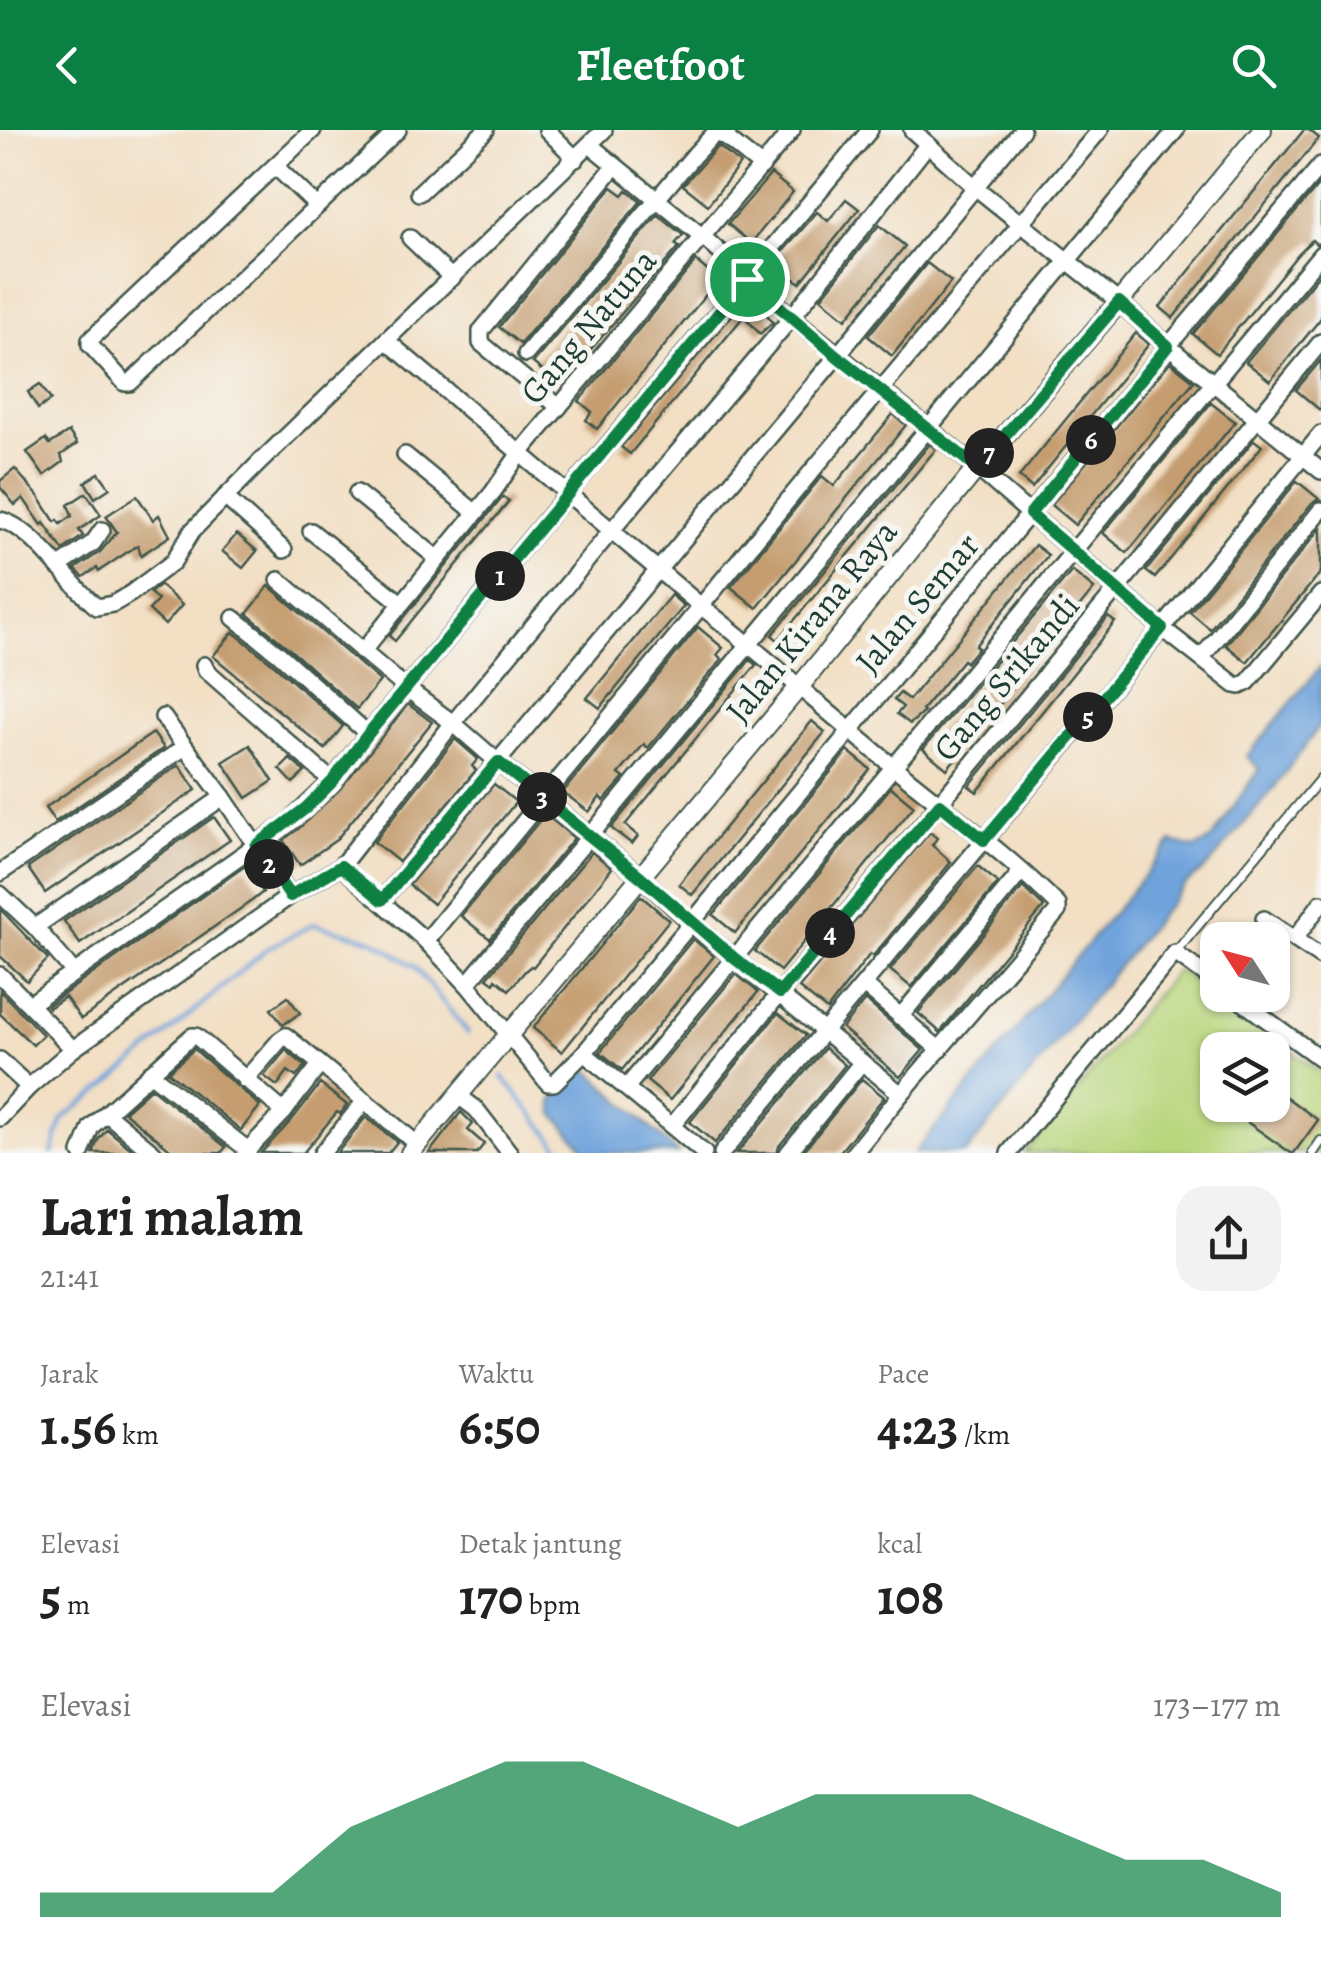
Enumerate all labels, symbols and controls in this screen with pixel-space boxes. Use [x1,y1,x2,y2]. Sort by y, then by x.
text: Fleetfoot [576,34,745,96]
icon: back [40,38,95,93]
icon: search [1226,38,1281,93]
street label: Gang Natuna [509,237,668,414]
pin [705,237,790,322]
icon: arrive [720,252,775,307]
pin: 6 [1066,415,1116,465]
text: 6 [1084,421,1098,459]
pin: 7 [964,428,1014,478]
text: 7 [983,434,995,472]
street label: Jalan Kirana Raya [714,509,908,733]
street label: Jalan Semar [844,522,990,684]
pin: 1 [475,551,525,601]
text: 1 [495,557,505,595]
street label: Gang Srikandi [922,583,1090,771]
pin: 5 [1063,692,1113,742]
text: 5 [1082,698,1094,736]
pin: 3 [517,772,567,822]
text: 3 [536,778,548,816]
pin: 2 [244,839,294,889]
text: 2 [262,845,276,883]
pin: 4 [805,908,855,958]
text: 4 [823,914,837,952]
north arrow [1200,922,1290,1012]
map controls [1200,922,1290,1122]
button: layers [1200,1032,1290,1122]
text: Lari malam [40,1179,304,1254]
button: share [1176,1186,1281,1291]
text: 21:41 [40,1254,99,1298]
text: Jarak [40,1355,99,1393]
text: Waktu [459,1355,534,1393]
text: Pace [877,1355,929,1393]
text: 1.56 [40,1393,116,1461]
text: 6:50 [459,1393,540,1461]
text: 4:23 [877,1393,958,1461]
text: km [116,1416,159,1454]
text: /km [958,1416,1010,1454]
text: Elevasi [40,1525,120,1563]
text: Detak jantung [459,1525,622,1563]
text: kcal [877,1525,922,1563]
text: 5 [40,1563,61,1631]
text: 170 [459,1563,523,1631]
text: 108 [877,1563,944,1631]
text: m [61,1586,90,1624]
text: bpm [523,1586,581,1624]
text: Elevasi [40,1683,132,1727]
text: 173–177 m [1153,1683,1281,1727]

